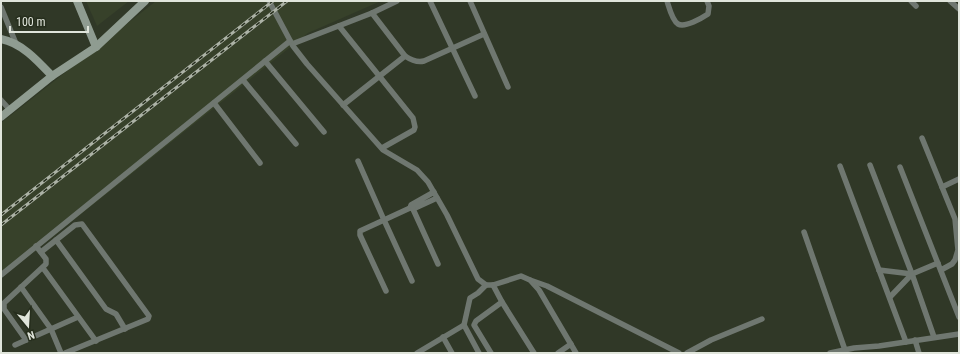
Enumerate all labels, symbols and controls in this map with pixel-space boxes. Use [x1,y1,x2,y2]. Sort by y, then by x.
scale bar [10,8,88,34]
text: 100 m [16,15,46,29]
north arrow [8,306,48,346]
text: N [25,328,36,342]

